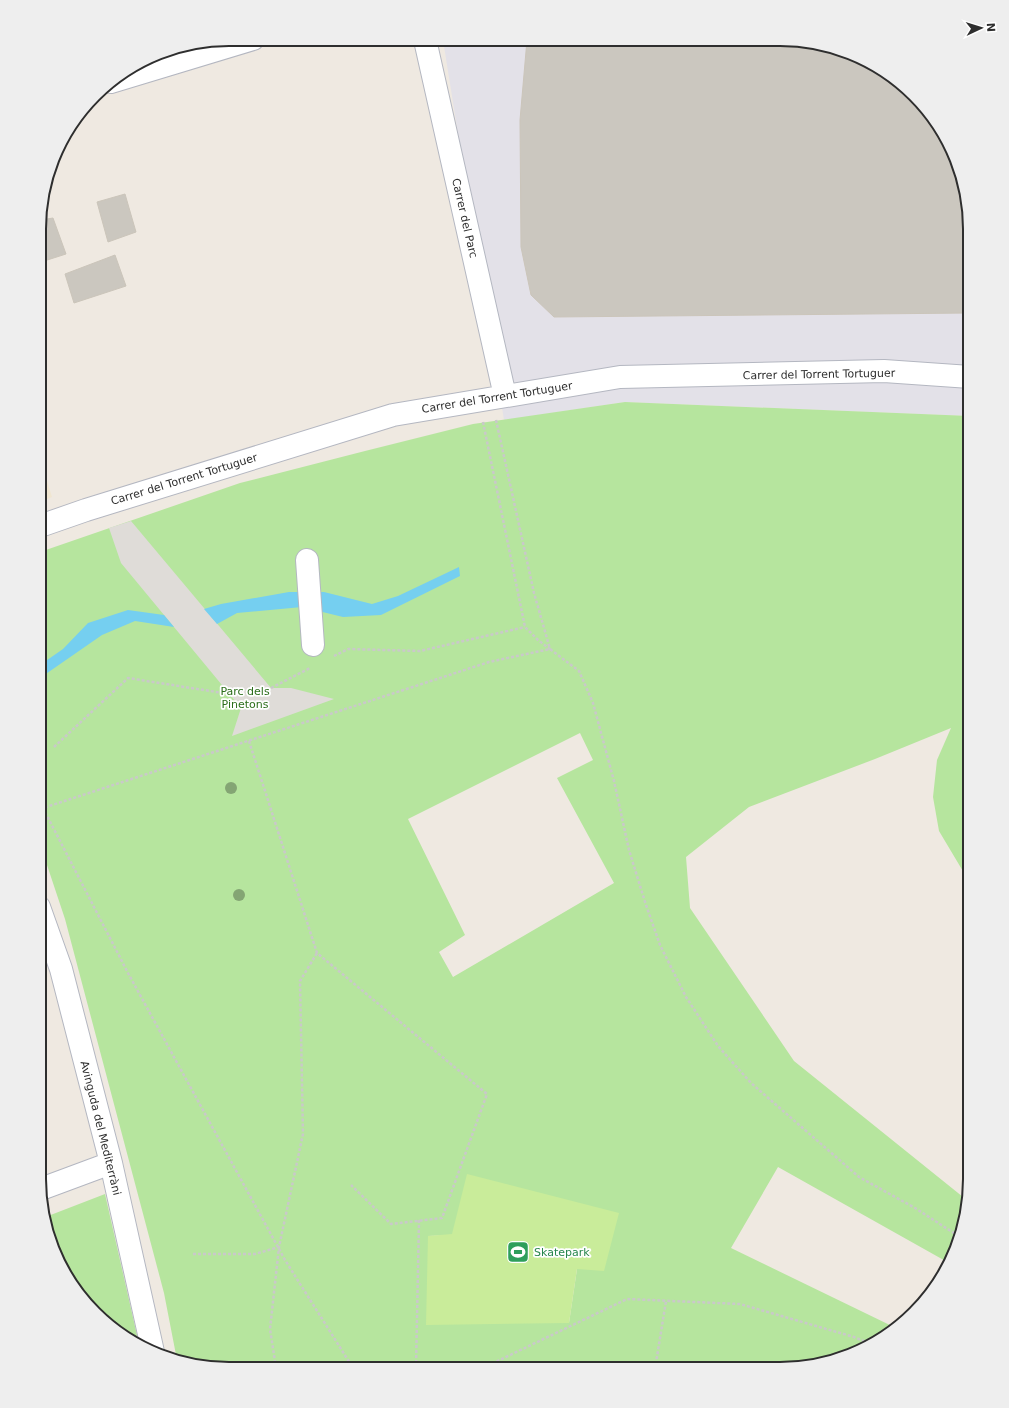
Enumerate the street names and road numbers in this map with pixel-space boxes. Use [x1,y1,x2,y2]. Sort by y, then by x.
street label: Carrer del Parc [449,177,480,259]
street label: Carrer del Torrent Tortuguer [743,367,896,382]
street label: Carrer del Torrent Tortuguer [421,379,574,416]
street label: Carrer del Torrent Tortuguer [109,451,259,508]
street label: Avinguda del Mediterràni [78,1060,124,1197]

